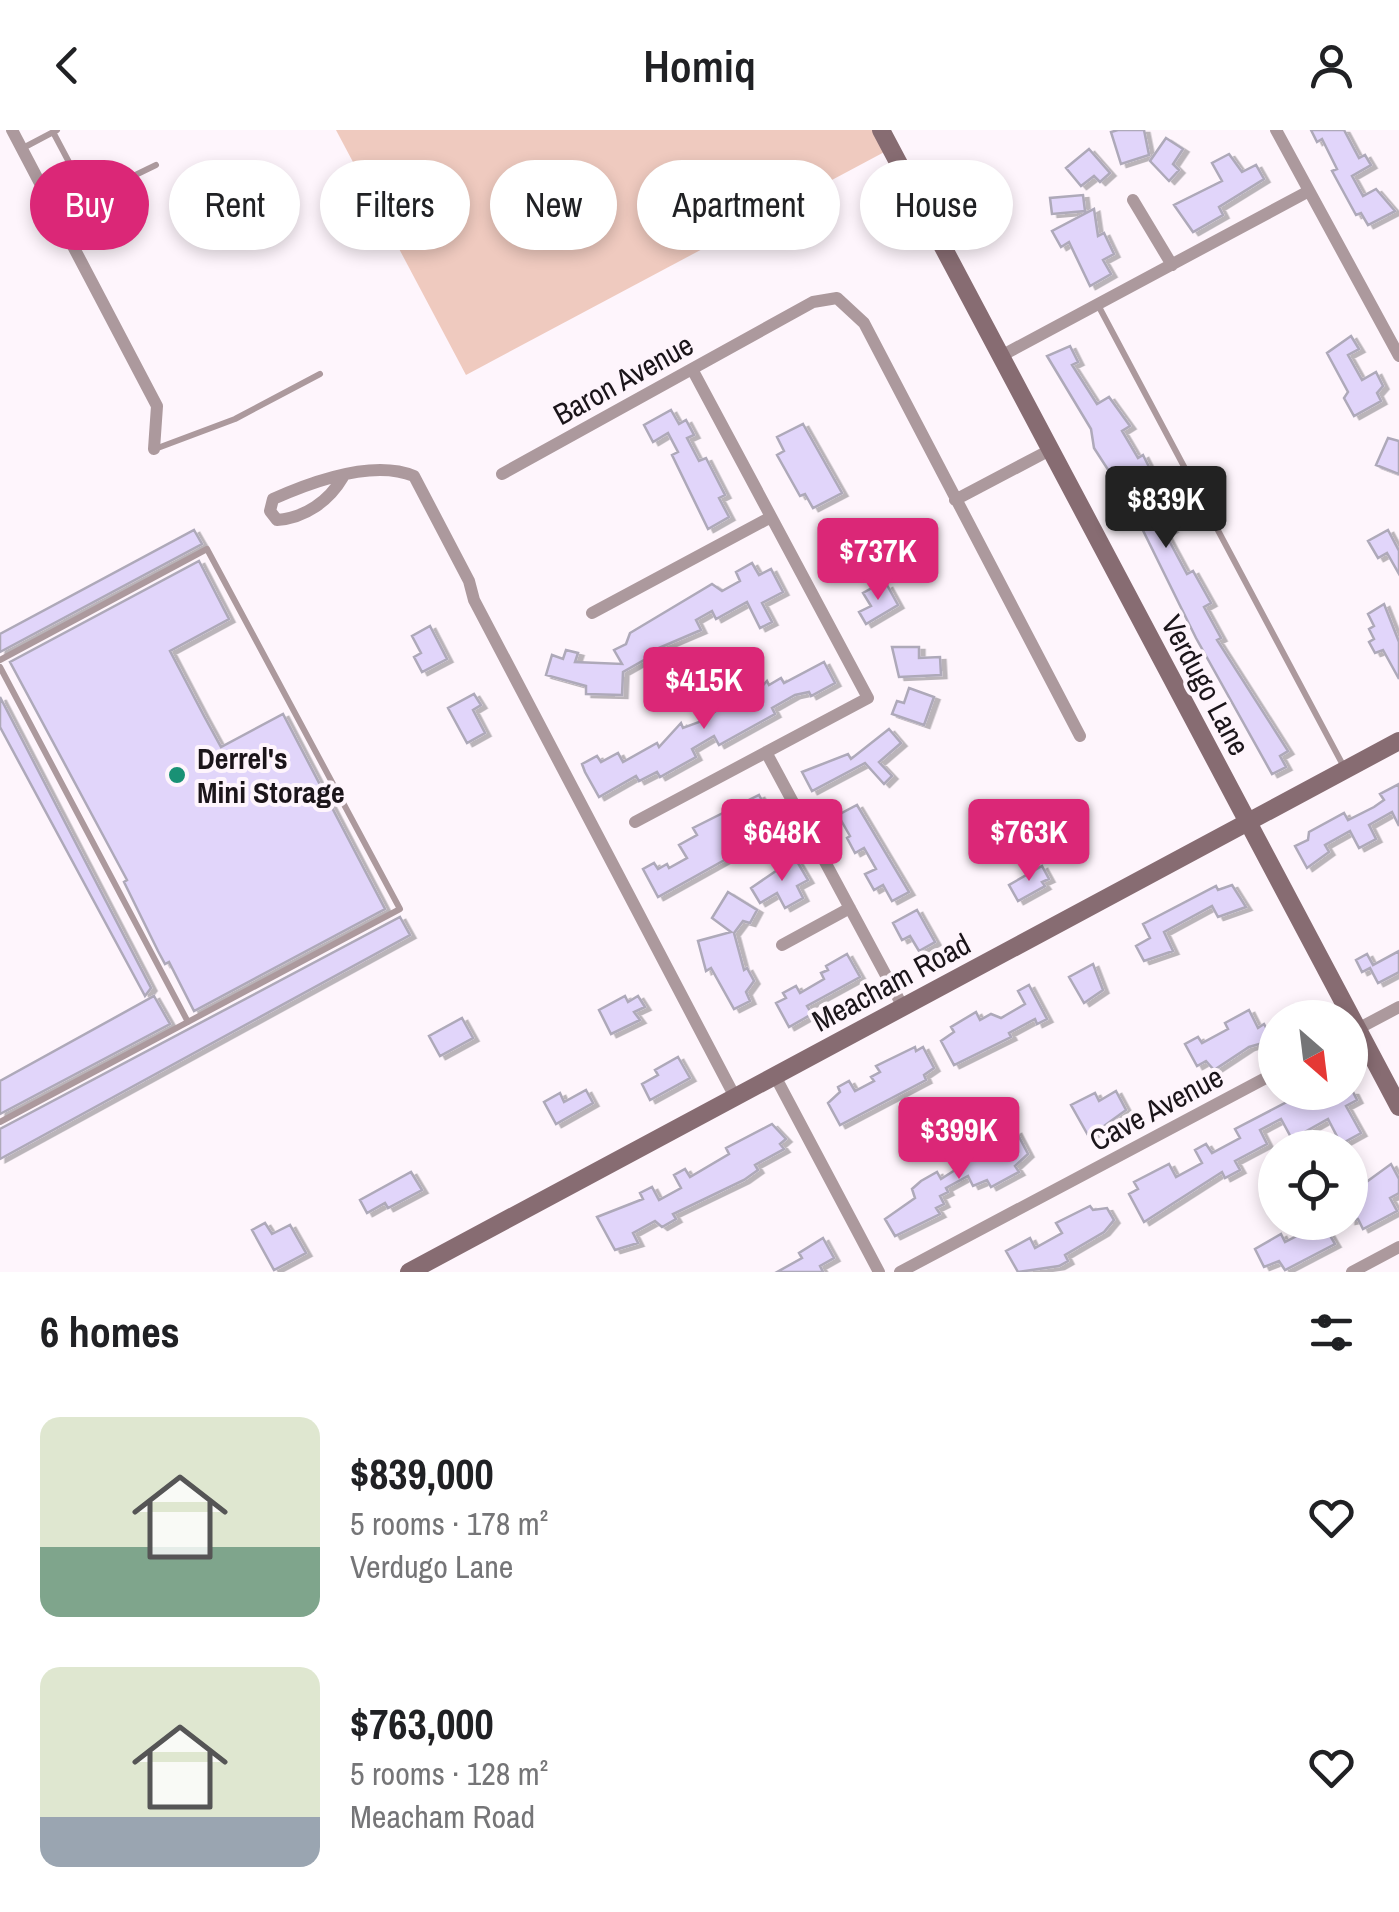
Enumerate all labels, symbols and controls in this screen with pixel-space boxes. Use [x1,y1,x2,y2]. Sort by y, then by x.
text: Homiq [643,35,756,96]
icon: back [40,38,95,93]
icon: person [1304,38,1359,93]
chip: Buy [30,160,149,250]
chip: Rent [169,160,300,250]
chip: Filters [320,160,470,250]
chip: New [490,160,617,250]
chip: Apartment [637,160,840,250]
chip: House [860,160,1013,250]
street label: Baron Avenue [546,324,700,434]
pin: $839K [1096,466,1236,551]
text: $839K [1127,477,1205,520]
pin: $737K [808,518,948,603]
text: $737K [839,529,917,572]
street label: Verdugo Lane [1152,608,1260,762]
pin: $415K [634,647,774,732]
text: $415K [665,658,743,701]
place label: Derrel's Mini Storage [197,738,345,812]
marker: Derrel's Mini Storage [166,764,188,786]
pin: $648K [712,799,852,884]
pin: $763K [959,799,1099,884]
text: $648K [743,810,821,853]
text: $763K [990,810,1068,853]
street label: Meacham Road [805,924,977,1040]
north arrow [1258,1000,1368,1110]
map controls [1258,1000,1368,1240]
street label: Cave Avenue [1082,1056,1230,1160]
pin: $399K [889,1097,1029,1182]
text: $399K [920,1108,998,1151]
button: locate [1258,1130,1368,1240]
text: 6 homes [40,1304,180,1360]
icon: filters [1304,1305,1359,1360]
text: $839,000 [350,1446,494,1502]
icon: home [120,1457,240,1577]
icon: heart [1304,1490,1359,1545]
text: 5 rooms · 178 m² [350,1502,548,1545]
text: Verdugo Lane [350,1545,513,1588]
text: $763,000 [350,1696,494,1752]
icon: home [120,1707,240,1827]
icon: heart [1304,1740,1359,1795]
text: 5 rooms · 128 m² [350,1752,548,1795]
text: Meacham Road [350,1795,535,1838]

